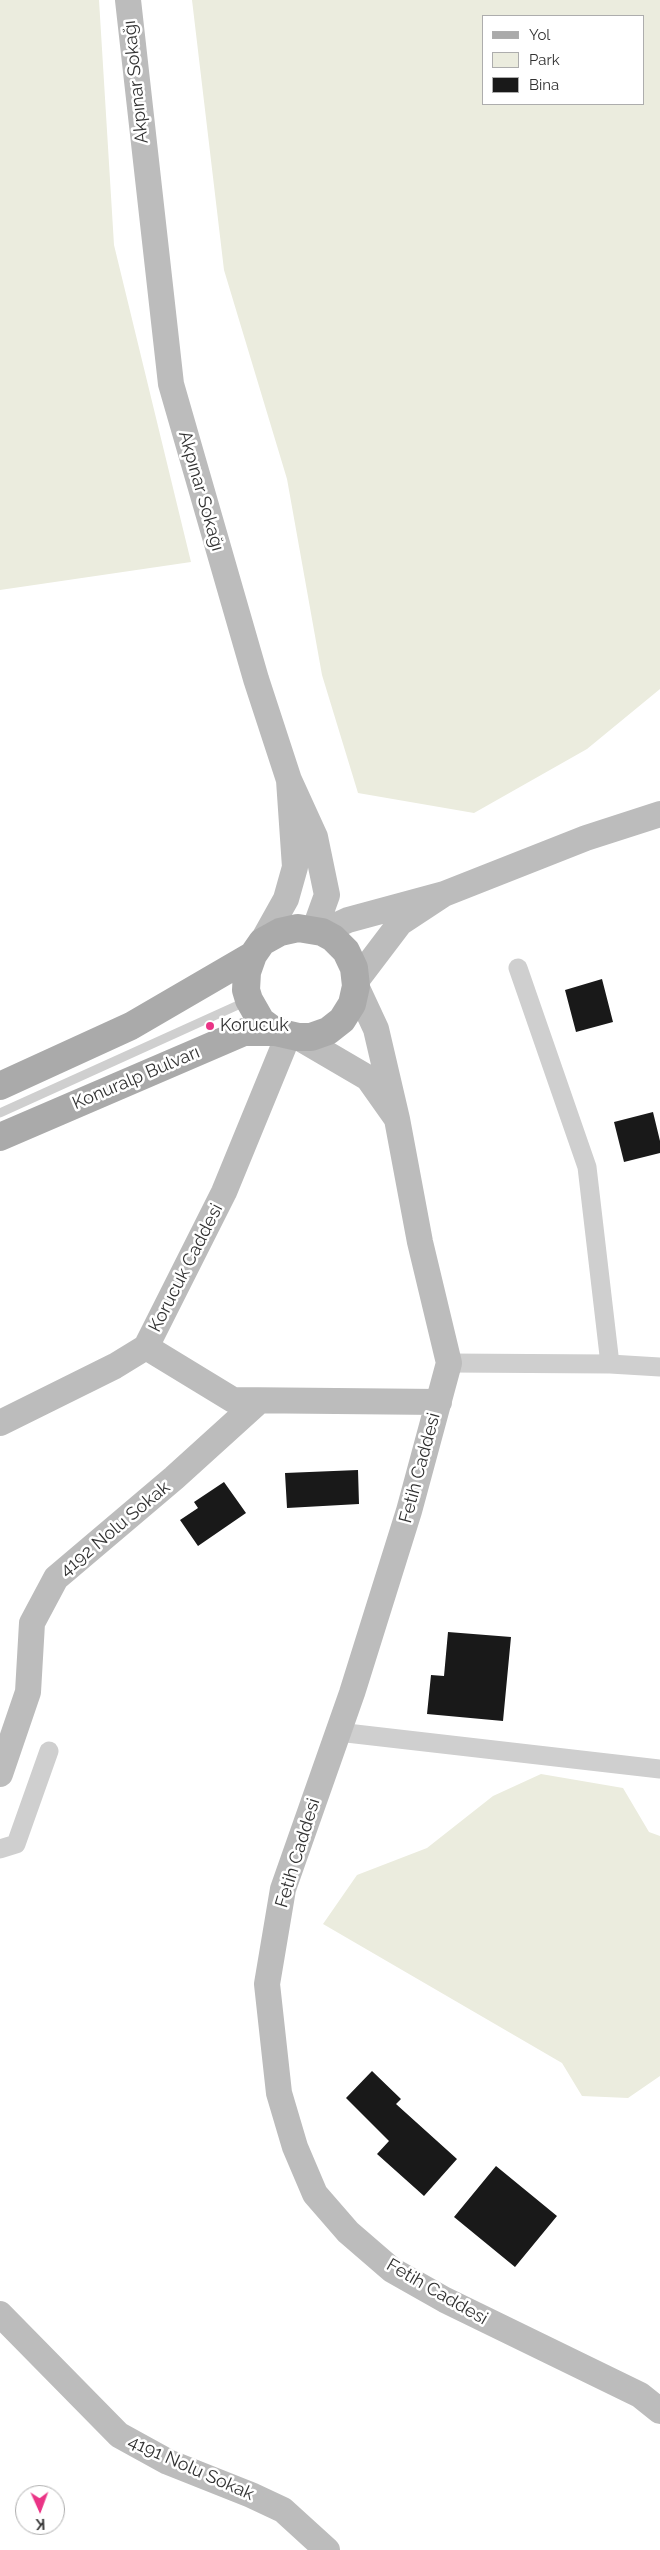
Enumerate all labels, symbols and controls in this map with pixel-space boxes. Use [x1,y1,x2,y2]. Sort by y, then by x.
legend [482,15,645,105]
street label: Akpınar Sokağı [119,19,153,145]
text: Yol [529,26,550,44]
text: Park [529,51,560,69]
text: Bina [529,76,559,94]
street label: Akpınar Sokağı [174,428,228,554]
place label: Korucuk [220,1015,289,1037]
marker: Korucuk [204,1020,216,1032]
street label: Konuralp Bulvarı [69,1041,203,1115]
street label: Korucuk Caddesi [144,1200,228,1336]
street label: Fetih Caddesi [395,1411,445,1525]
street label: 4192 Nolu Sokak [56,1477,174,1581]
street label: Fetih Caddesi [271,1796,325,1910]
street label: Fetih Caddesi [383,2254,491,2330]
street label: 4191 Nolu Sokak [125,2431,257,2505]
north arrow [15,2485,65,2535]
text: K [36,2516,45,2532]

